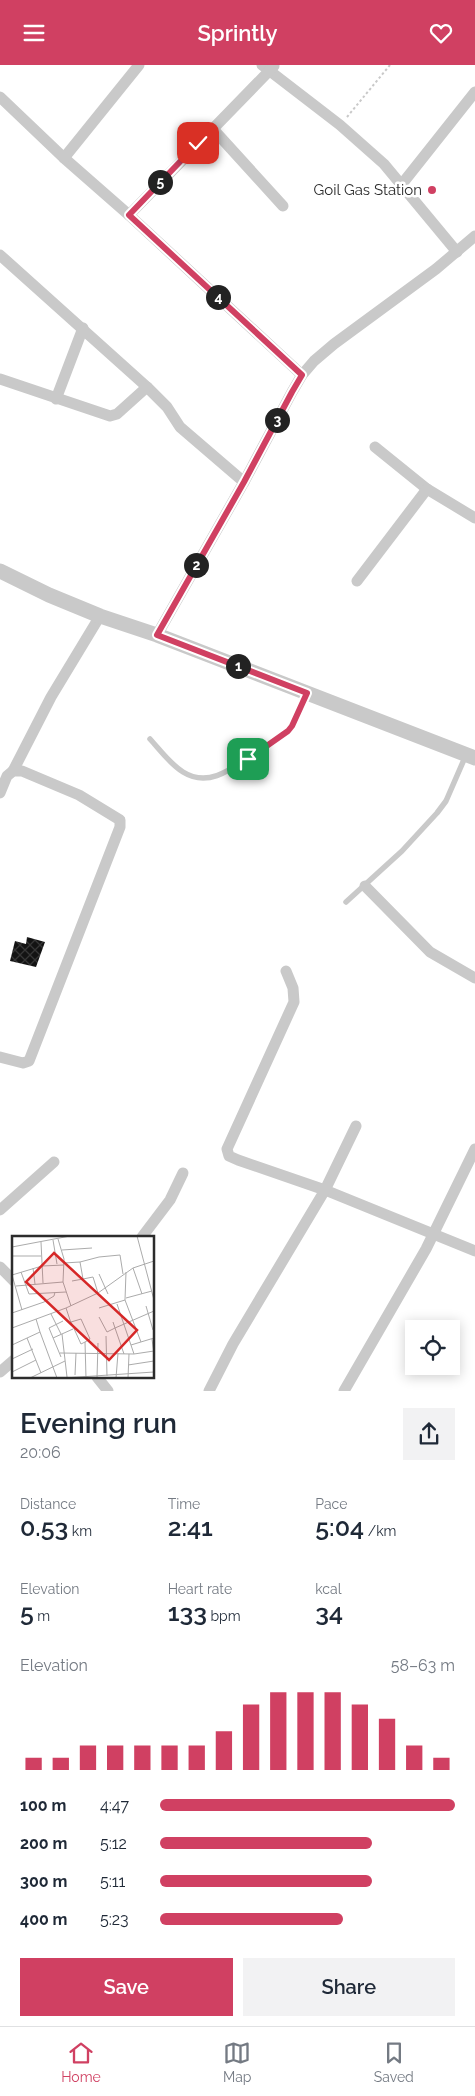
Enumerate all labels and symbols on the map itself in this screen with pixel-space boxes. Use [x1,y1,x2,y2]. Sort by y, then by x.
pin [177,122,219,164]
pin: 5 [148,169,172,195]
place label: Goil Gas Station [314,181,422,199]
marker: Goil Gas Station [426,184,438,196]
pin: 4 [206,285,230,309]
pin: 3 [264,407,290,433]
pin: 2 [184,553,208,577]
pin: 1 [226,653,250,679]
pin [227,738,269,780]
inset map [12,1236,155,1379]

